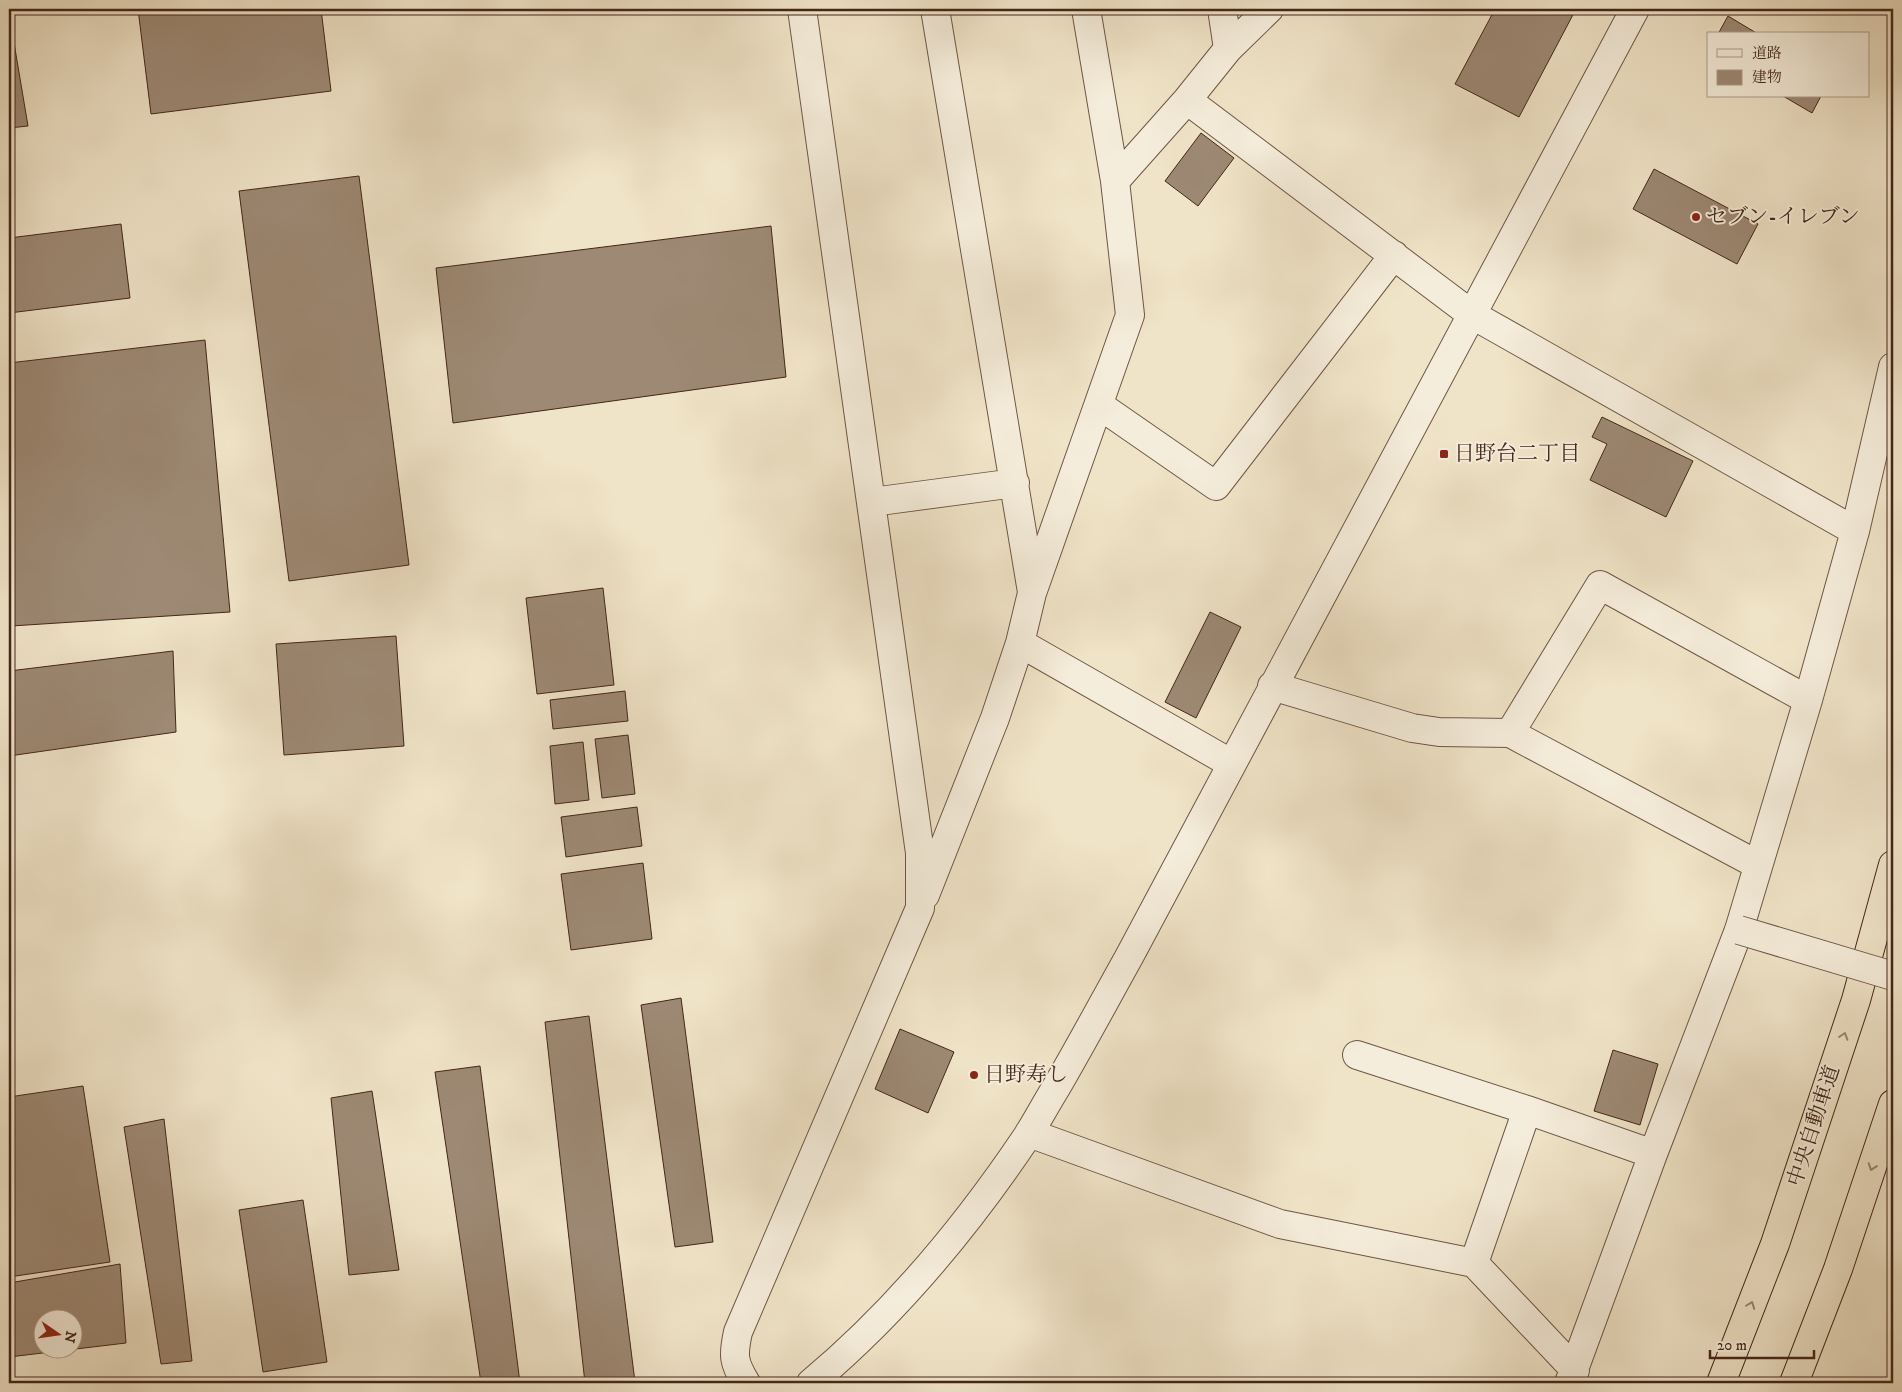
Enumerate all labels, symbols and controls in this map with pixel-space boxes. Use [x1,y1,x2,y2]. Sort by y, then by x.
legend [1707,32,1870,98]
text: 道路 [1752,44,1782,63]
text: 建物 [1752,68,1782,87]
place label: セブン-イレブン [1706,204,1860,230]
marker: セブン-イレブン [1690,211,1702,223]
place label: 日野台二丁目 [1454,441,1580,467]
marker: 日野台二丁目 [1438,448,1450,460]
one-way arrow [1838,1032,1848,1040]
place label: 日野寿し [984,1062,1068,1088]
street label: 中央自動車道 [1782,1062,1846,1190]
marker: 日野寿し [968,1069,980,1081]
one-way arrow [1868,1162,1878,1171]
one-way arrow [1745,1301,1755,1310]
north arrow [32,1310,82,1360]
scale bar [1710,1327,1813,1359]
text: N [60,1329,80,1345]
text: 20 m [1717,1336,1747,1355]

